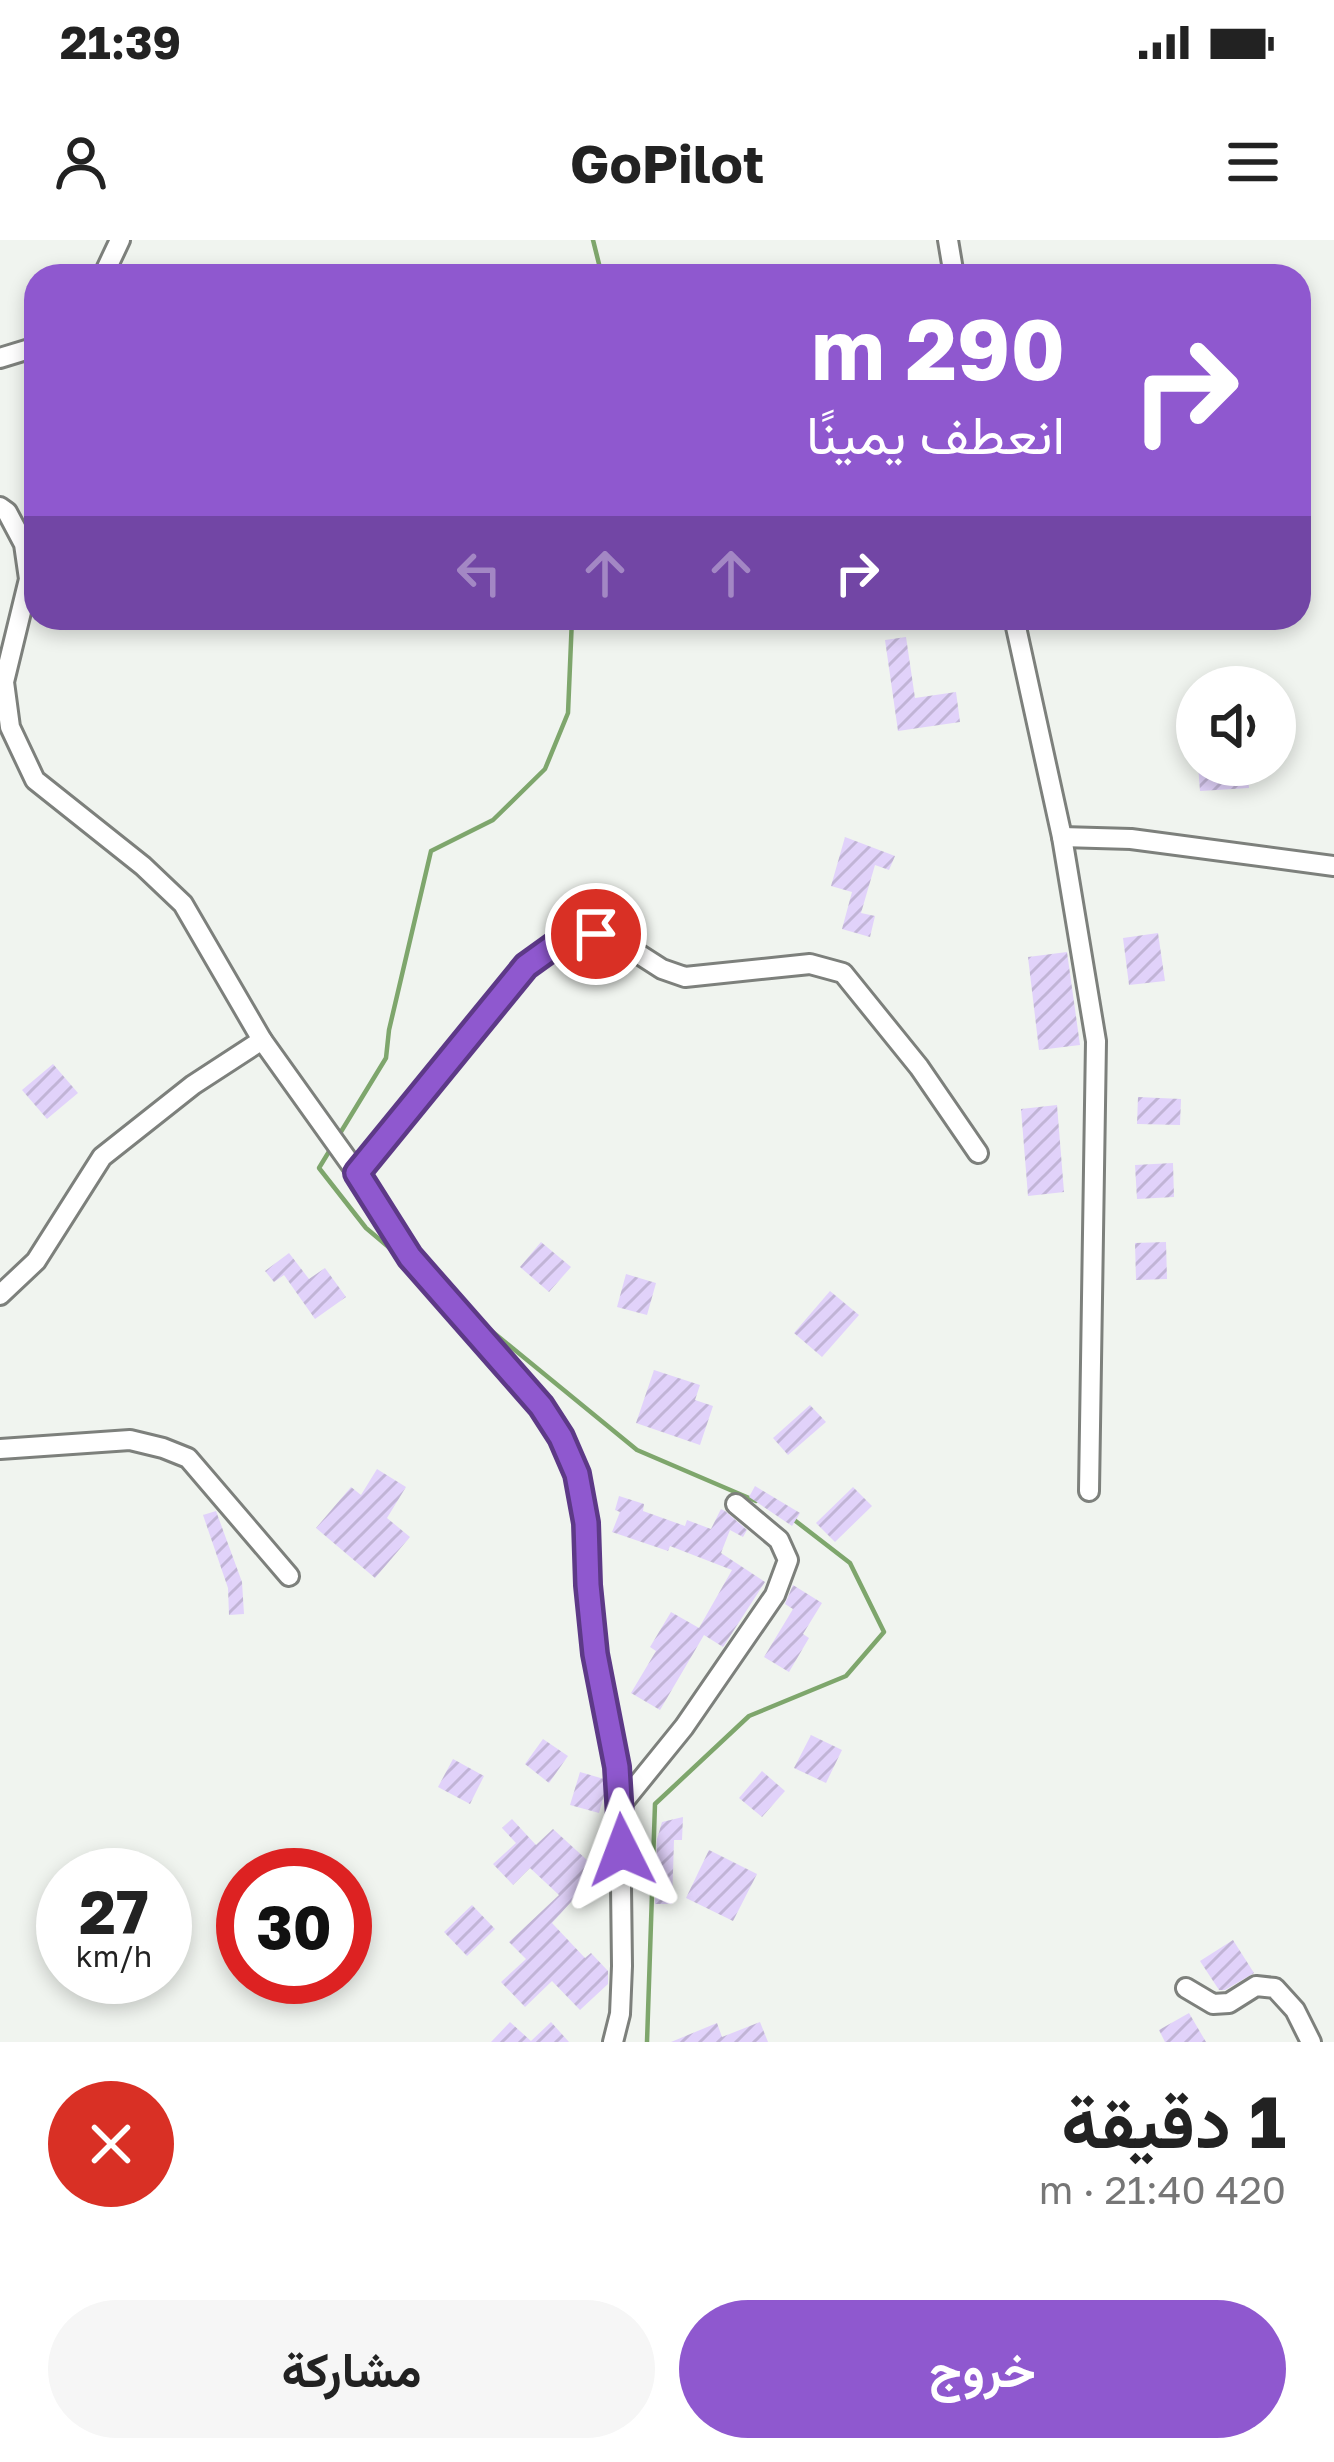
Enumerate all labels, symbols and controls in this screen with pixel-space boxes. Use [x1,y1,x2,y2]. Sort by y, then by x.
text: 21:39 [60,15,181,69]
icon: person [48,129,114,195]
icon: menu [1220,129,1286,195]
text: GoPilot [570,130,764,195]
text: 290 m [811,298,1065,398]
icon: right [1107,312,1263,468]
text: انعطف يمينًا [806,401,1065,466]
icon: left [446,540,512,606]
icon: ahead [572,540,638,606]
icon: ahead [698,540,764,606]
icon: right [824,540,890,606]
map controls [1176,666,1296,786]
button: sound [1176,666,1296,786]
pin [545,883,647,985]
icon: arrive [563,901,629,967]
position arrow [559,1787,685,1913]
speed limit sign: 30 [216,1848,372,2004]
text: 27 [79,1875,149,1947]
text: km/h [76,1938,152,1974]
text: 1 دقيقة [1061,2077,1286,2164]
button: close [48,2081,174,2207]
text: 420 m · 21:40 [1039,2166,1286,2213]
button: مشاركة [48,2300,655,2438]
button: خروج [679,2300,1286,2438]

